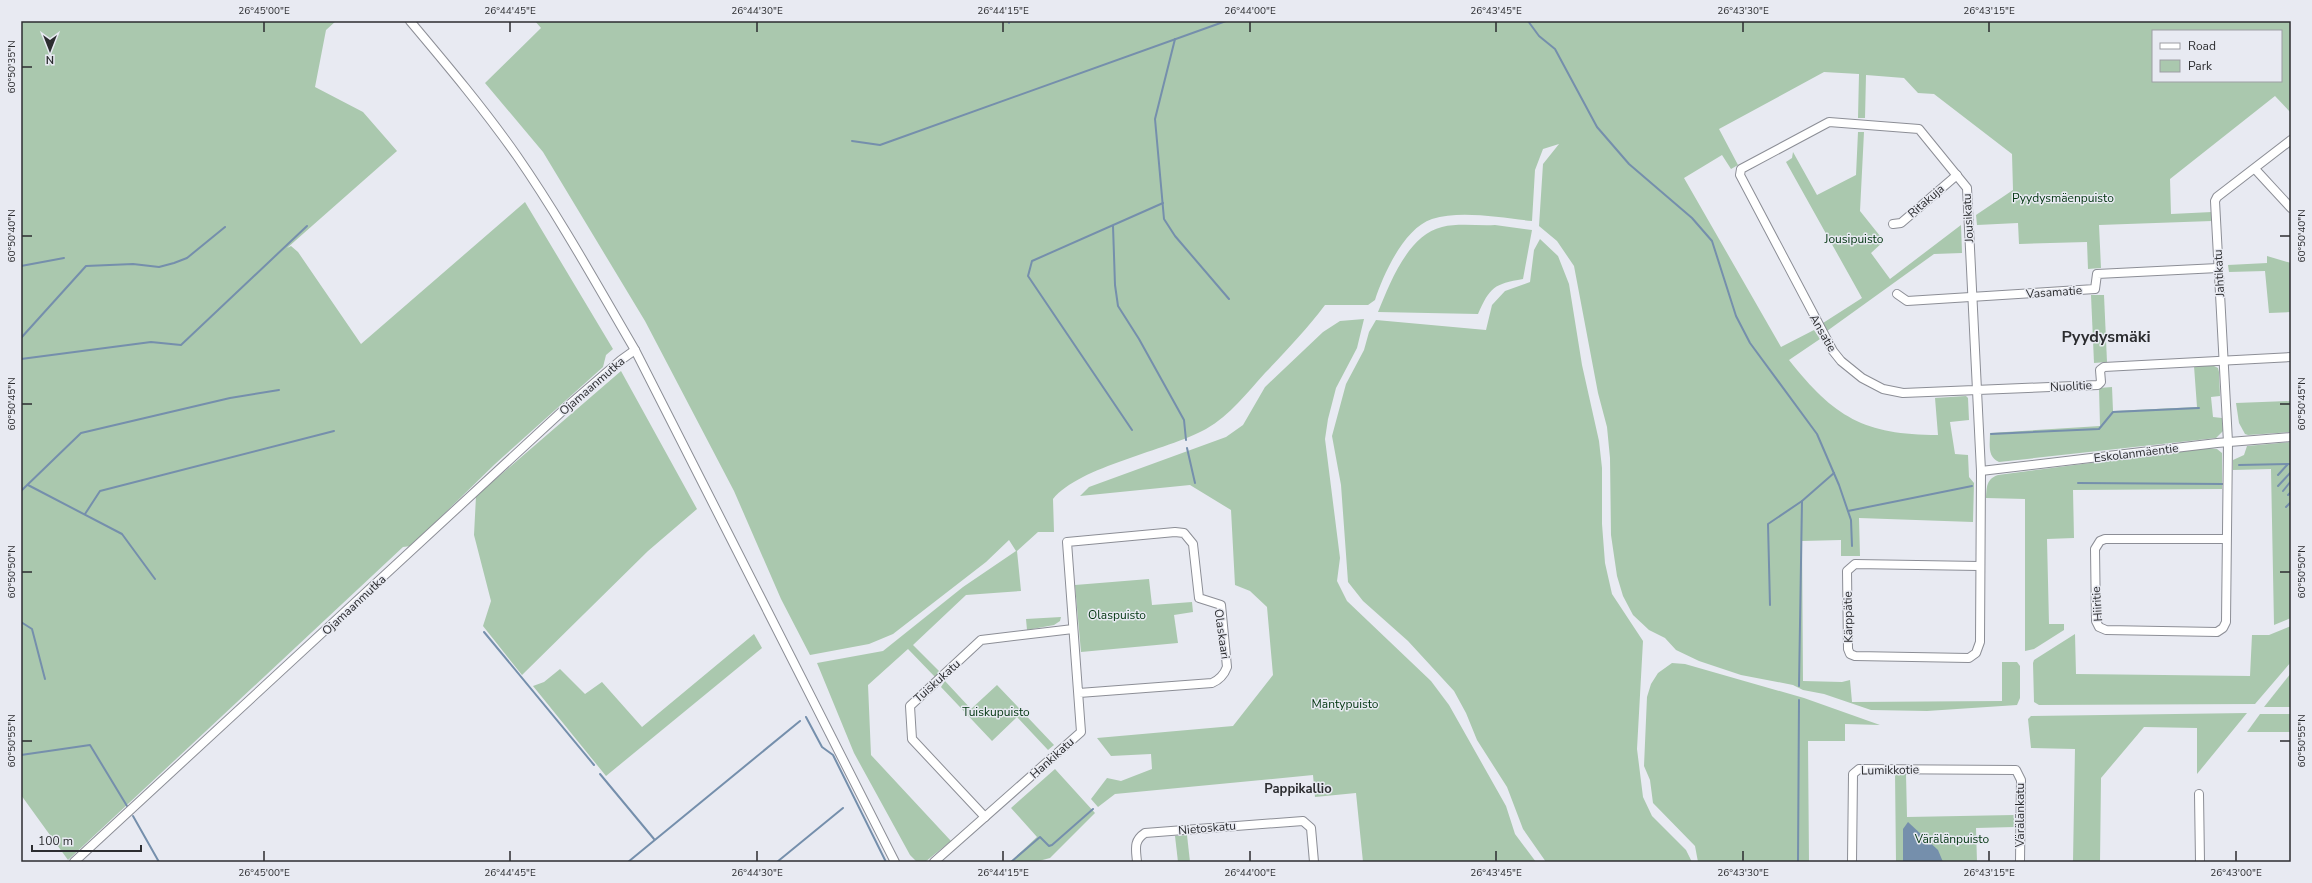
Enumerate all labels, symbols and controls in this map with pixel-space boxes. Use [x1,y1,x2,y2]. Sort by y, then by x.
text: 26°45'00"E [238,4,290,18]
text: 26°44'45"E [484,4,536,18]
text: 26°44'30"E [731,4,783,18]
text: 26°44'15"E [977,4,1029,18]
text: 26°44'00"E [1224,4,1276,18]
text: 26°43'45"E [1470,4,1522,18]
text: 26°43'30"E [1717,4,1769,18]
text: 26°43'15"E [1963,4,2015,18]
north arrow [30,30,70,70]
legend [2152,30,2282,82]
text: Road [2188,38,2216,54]
text: 60°50'35"N [5,40,19,94]
text: N [46,52,54,67]
text: Park [2188,58,2213,74]
street label: Ritakuja [1904,181,1948,221]
park label: Pyydysmäenpuisto [2012,190,2114,206]
street label: Jousikatu [1959,193,1977,244]
text: 60°50'40"N [5,209,19,263]
text: 60°50'40"N [2295,209,2309,263]
park label: Jousipuisto [1824,231,1884,247]
street label: Jahtikatu [2210,249,2228,298]
street label: Vasamatie [2024,282,2083,302]
street label: Ansatie [1806,311,1840,355]
district label: Pyydysmäki [2062,326,2150,348]
street label: Ojamaanmutka [556,353,628,419]
text: 60°50'45"N [5,377,19,431]
street label: Nuolitie [2050,377,2092,395]
text: 60°50'45"N [2295,377,2309,431]
street label: Eskolanmäentie [2093,440,2179,466]
text: 60°50'50"N [5,545,19,599]
text: 60°50'50"N [2295,545,2309,599]
street label: Ojamaanmutka [319,571,389,639]
street label: Hiiritie [2088,586,2106,622]
street label: Kärppätie [1840,591,1856,643]
park label: Olaspuisto [1088,607,1146,623]
street label: Olaskaari [1211,608,1233,660]
street label: Tuiskukatu [910,656,964,706]
park label: Mäntypuisto [1312,696,1379,712]
park label: Tuiskupuisto [962,704,1030,720]
text: 60°50'55"N [5,714,19,768]
text: 60°50'55"N [2295,714,2309,768]
street label: Hankikatu [1026,734,1078,782]
street label: Lumikkotie [1861,761,1919,779]
district label: Pappikallio [1264,780,1332,798]
street label: Värälänkatu [2012,783,2028,848]
street label: Nietoskatu [1177,818,1237,838]
scale bar [32,827,141,853]
park label: Värälänpuisto [1914,831,1989,847]
text: 100 m [38,833,73,849]
text: 26°45'00"E [238,866,290,880]
text: 26°44'45"E [484,866,536,880]
text: 26°44'30"E [731,866,783,880]
text: 26°44'15"E [977,866,1029,880]
text: 26°44'00"E [1224,866,1276,880]
text: 26°43'45"E [1470,866,1522,880]
text: 26°43'30"E [1717,866,1769,880]
text: 26°43'15"E [1963,866,2015,880]
text: 26°43'00"E [2210,866,2262,880]

